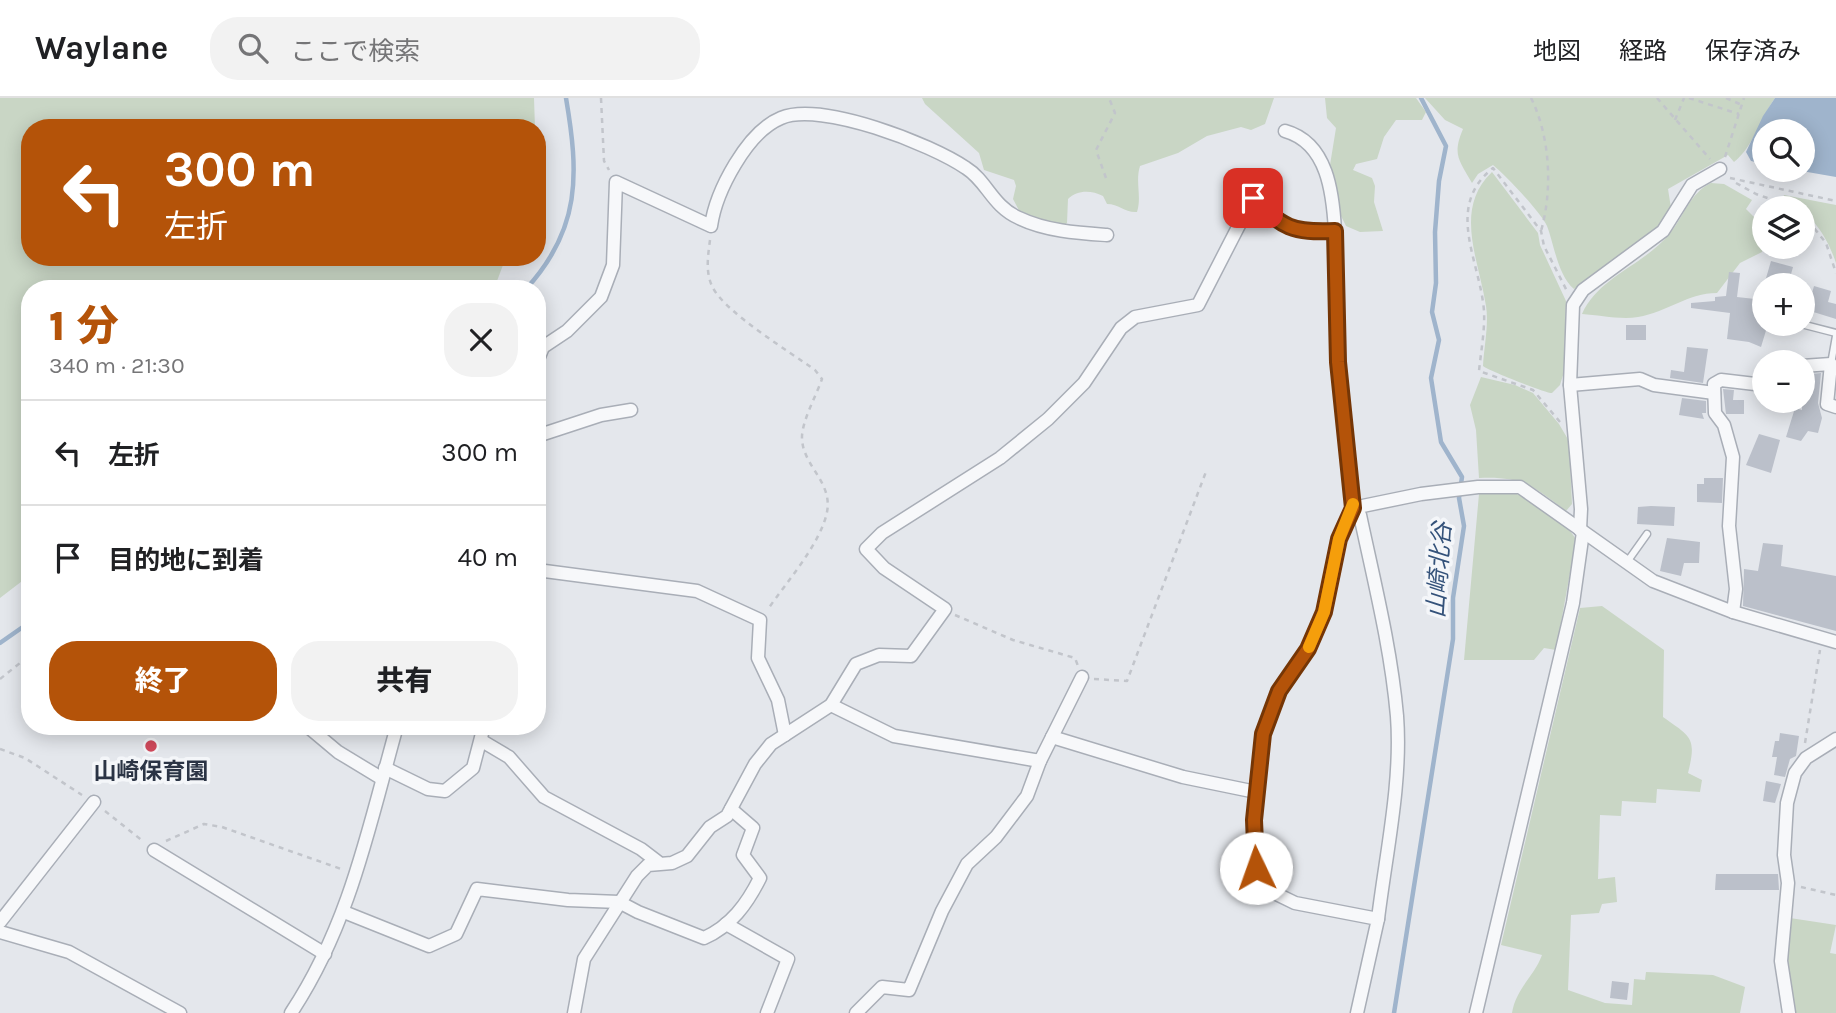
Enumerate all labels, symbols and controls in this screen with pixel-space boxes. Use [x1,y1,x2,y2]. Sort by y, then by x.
search box [210,17,700,80]
text: Waylane [35,29,168,67]
icon: search [234,29,272,67]
text: ここで検索 [290,36,420,67]
text: 地図 [1533,37,1581,65]
text: 経路 [1619,37,1667,65]
text: 保存済み [1705,37,1801,65]
map controls [1752,119,1815,413]
button: search [1752,119,1815,182]
text: 300 m [164,141,315,198]
icon: left [49,147,140,238]
pin [1223,168,1283,228]
icon: arrive [1234,179,1272,217]
button: layers [1752,196,1815,259]
text: 左折 [164,208,228,245]
button: + [1752,273,1815,336]
text: 1 分 [49,301,118,351]
button: close [444,303,518,377]
button: − [1752,350,1815,413]
text: 340 m · 21:30 [49,352,185,379]
icon: left [49,434,87,472]
text: 300 m [441,437,518,468]
text: 左折 [108,440,160,471]
water label: 山崎北谷 [1422,519,1456,619]
icon: arrive [49,539,87,577]
text: 40 m [458,542,518,573]
text: 目的地に到着 [108,545,264,576]
button: 終了 [49,641,277,721]
button: 共有 [291,641,518,721]
marker: 山崎保育園 [143,738,159,754]
place label: 山崎保育園 [94,758,209,785]
position arrow [1219,831,1293,905]

